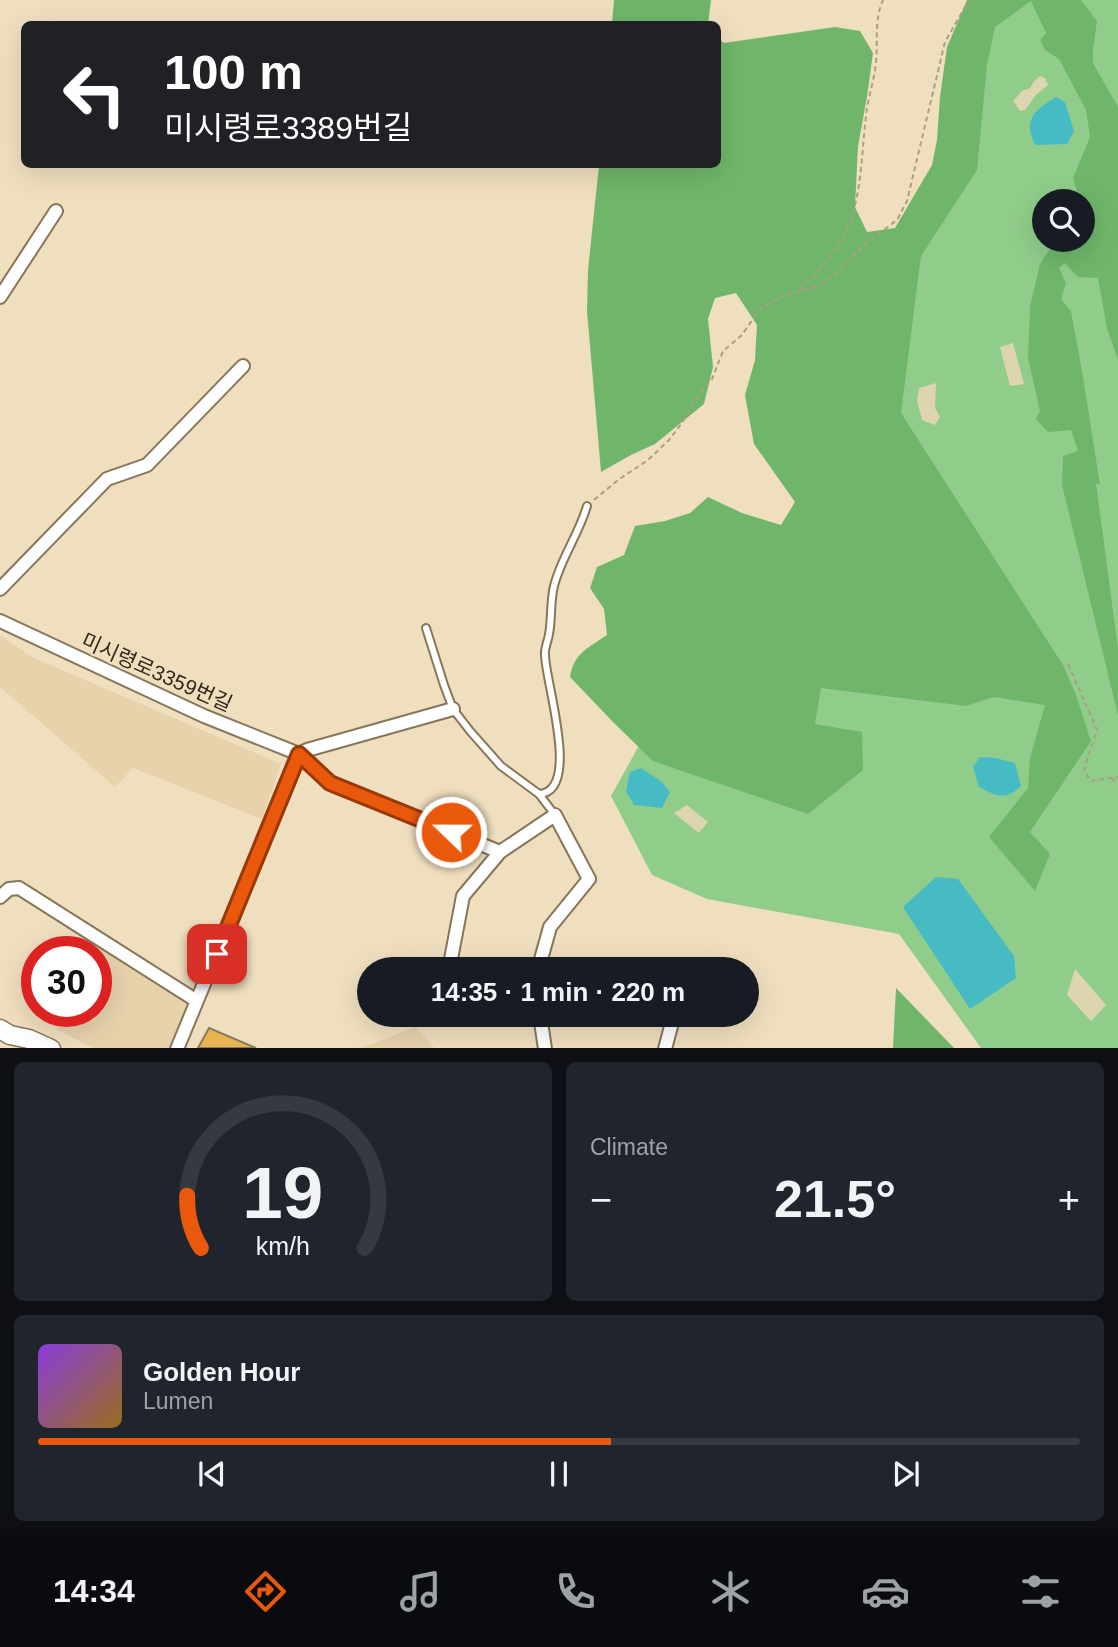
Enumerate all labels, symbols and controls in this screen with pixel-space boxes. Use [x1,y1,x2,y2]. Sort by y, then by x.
text: 100 m [164,45,303,99]
icon: left [49,49,140,140]
text: 미시령로3389번길 [164,110,412,146]
map controls [1032,189,1095,252]
button: search [1032,189,1095,252]
street label: 미시령로3359번길 [78,628,236,716]
position arrow [414,795,488,869]
pin [187,924,247,984]
icon: arrive [198,935,236,973]
speed limit sign: 30 [21,936,112,1027]
text: 14:35 · 1 min · 220 m [431,977,685,1007]
text: Climate [590,1134,668,1160]
text: 19 [243,1152,323,1233]
text: 21.5° [774,1170,896,1228]
text: − [590,1179,612,1221]
text: + [1058,1179,1080,1221]
text: km/h [256,1231,310,1259]
text: Golden Hour [143,1357,300,1387]
text: Lumen [143,1388,213,1414]
icon: previous [193,1455,231,1493]
icon: pause [540,1455,578,1493]
icon: next [887,1455,925,1493]
icon: directions [241,1567,290,1616]
icon: music [396,1567,445,1616]
icon: phone [551,1567,600,1616]
icon: climate [706,1567,755,1616]
icon: car [861,1567,910,1616]
icon: filters [1016,1567,1065,1616]
text: 14:34 [53,1573,135,1609]

